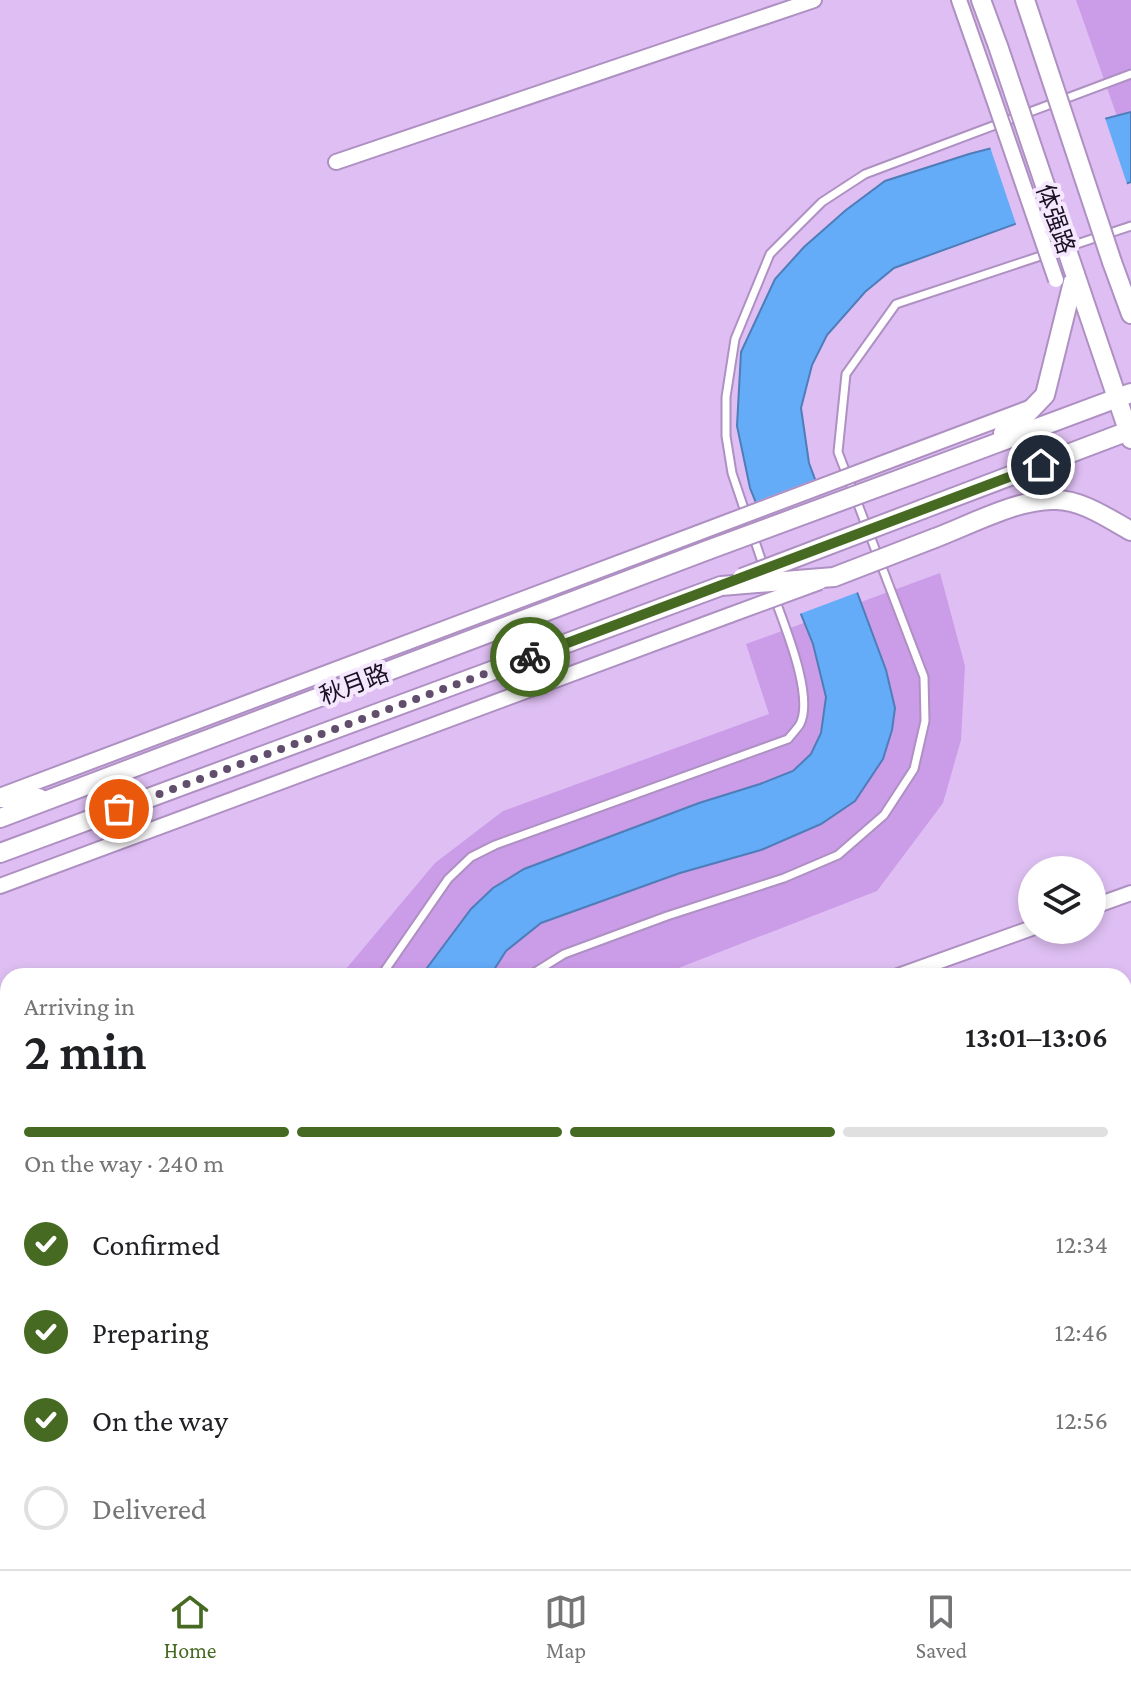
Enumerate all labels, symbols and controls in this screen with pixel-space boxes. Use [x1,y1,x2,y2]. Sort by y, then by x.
street label: 体强路 [1032,181,1080,257]
pin [1007,431,1075,499]
icon: home [1019,443,1063,487]
courier [490,617,570,697]
icon: bike [508,635,552,679]
street label: 秋月路 [316,658,392,710]
pin [85,775,153,843]
icon: bag [97,787,141,831]
map controls [1018,856,1106,944]
button: layers [1018,856,1106,944]
text: Arriving in [24,992,135,1021]
text: 13:01–13:06 [965,1020,1108,1053]
text: 2 min [24,1022,147,1080]
text: On the way · 240 m [24,1149,224,1178]
icon: check [24,1222,68,1266]
text: Confirmed [92,1228,220,1261]
text: 12:34 [1055,1230,1108,1259]
icon: check [24,1310,68,1354]
text: Preparing [92,1316,209,1349]
text: 12:46 [1055,1318,1108,1347]
icon: check [24,1398,68,1442]
text: On the way [92,1404,228,1437]
text: 12:56 [1056,1406,1108,1435]
text: Delivered [92,1492,207,1525]
tab: Home [164,1590,216,1663]
tab: Map [544,1590,588,1663]
tab: Saved [916,1590,967,1663]

